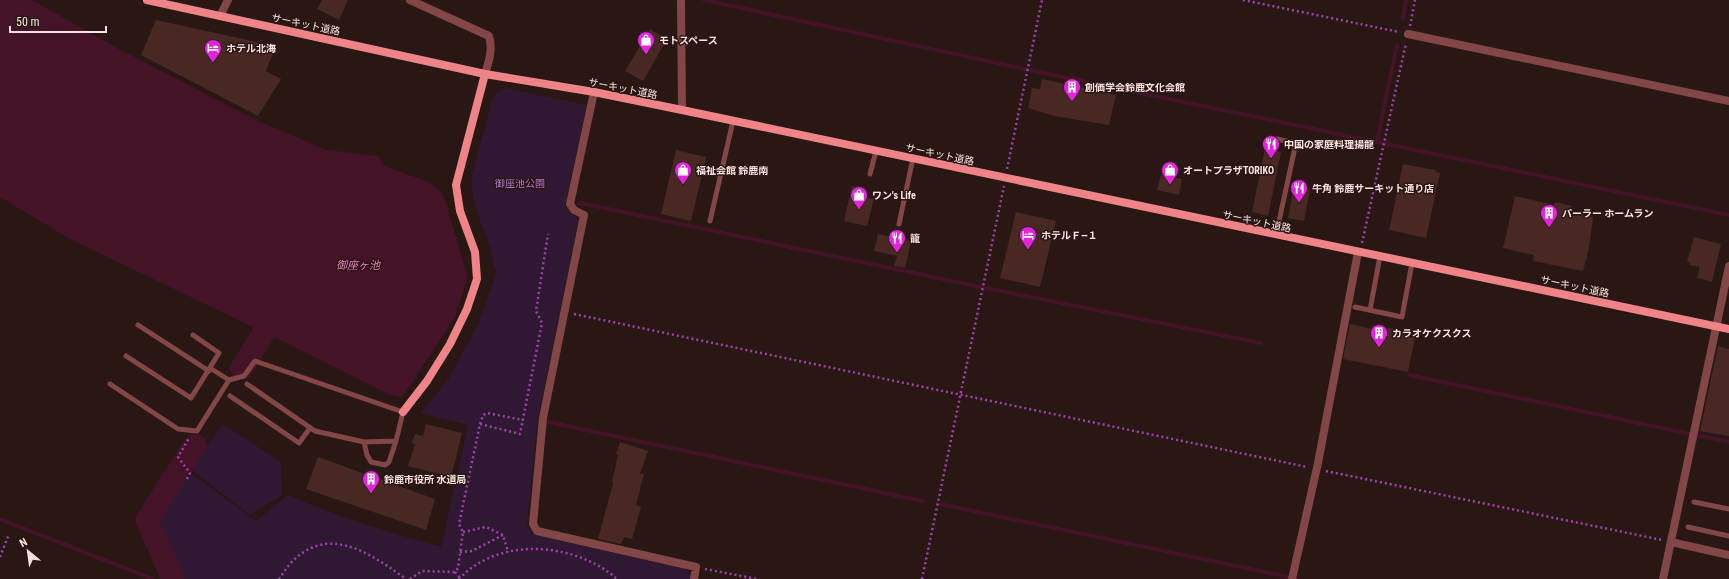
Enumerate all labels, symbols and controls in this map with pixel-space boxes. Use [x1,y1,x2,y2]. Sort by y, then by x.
scale bar [10,8,106,34]
street label: サーキット道路 [271,12,341,37]
text: 50 m [16,15,40,29]
shop icon: モトスペース [636,30,656,55]
place label: モトスペース [659,35,718,46]
hotel icon: ホテル北海 [203,38,223,63]
place label: ホテル北海 [226,43,276,54]
street label: サーキット道路 [587,76,658,101]
building icon: 創価学会鈴鹿文化会館 [1062,77,1082,102]
place label: 創価学会鈴鹿文化会館 [1084,82,1185,93]
restaurant icon: 中国の家庭料理揚龍 [1261,134,1281,159]
place label: 中国の家庭料理揚龍 [1284,139,1374,150]
street label: サーキット道路 [905,142,975,167]
shop icon: 福祉会館 鈴鹿南 [673,160,693,185]
shop icon: オートプラザTORIKO [1160,160,1180,185]
place label: 福祉会館 鈴鹿南 [696,165,768,176]
place label: オートプラザTORIKO [1183,165,1274,176]
park label: 御座池公園 [495,178,545,189]
restaurant icon: 牛角 鈴鹿サーキット通り店 [1289,178,1309,203]
place label: 牛角 鈴鹿サーキット通り店 [1312,183,1434,194]
shop icon: ワン's Life [849,185,869,210]
place label: ワン's Life [872,190,916,201]
building icon: パーラー ホームラン [1539,203,1559,228]
place label: パーラー ホームラン [1562,208,1654,219]
street label: サーキット道路 [1222,209,1292,234]
hotel icon: ホテルＦ―１ [1018,225,1038,250]
restaurant icon: 籠 [887,228,907,253]
place label: ホテルＦ―１ [1041,230,1098,241]
place label: 籠 [910,233,920,244]
water label: 御座ヶ池 [336,259,381,272]
street label: サーキット道路 [1540,274,1610,299]
building icon: カラオケクスクス [1369,323,1389,348]
place label: カラオケクスクス [1392,328,1471,339]
building icon: 鈴鹿市役所 水道局 [361,469,381,494]
place label: 鈴鹿市役所 水道局 [384,474,466,485]
north arrow [8,531,48,571]
text: N [17,535,30,550]

